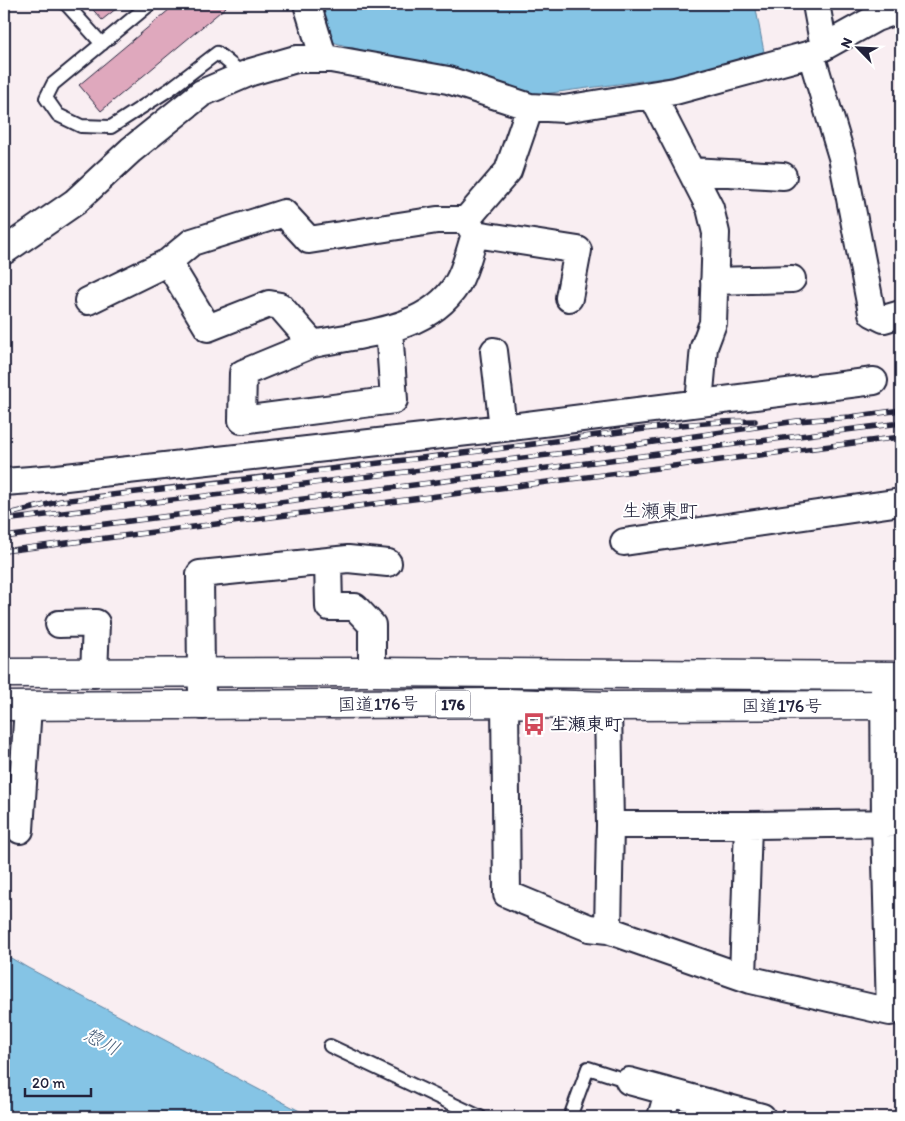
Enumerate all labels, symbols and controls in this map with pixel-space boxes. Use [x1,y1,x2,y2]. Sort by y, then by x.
north arrow [832,22,882,72]
text: N [837,35,856,51]
district label: 生瀬東町 [622,499,698,522]
road number: 176 [436,691,470,718]
street label: 国道176号 [337,692,419,716]
street label: 国道176号 [742,695,822,717]
bus stop icon: 生瀬東町 [521,711,547,737]
place label: 生瀬東町 [550,713,622,735]
water label: 惣川 [80,1023,124,1060]
scale bar [25,1066,91,1098]
text: 20 m [32,1074,66,1092]

